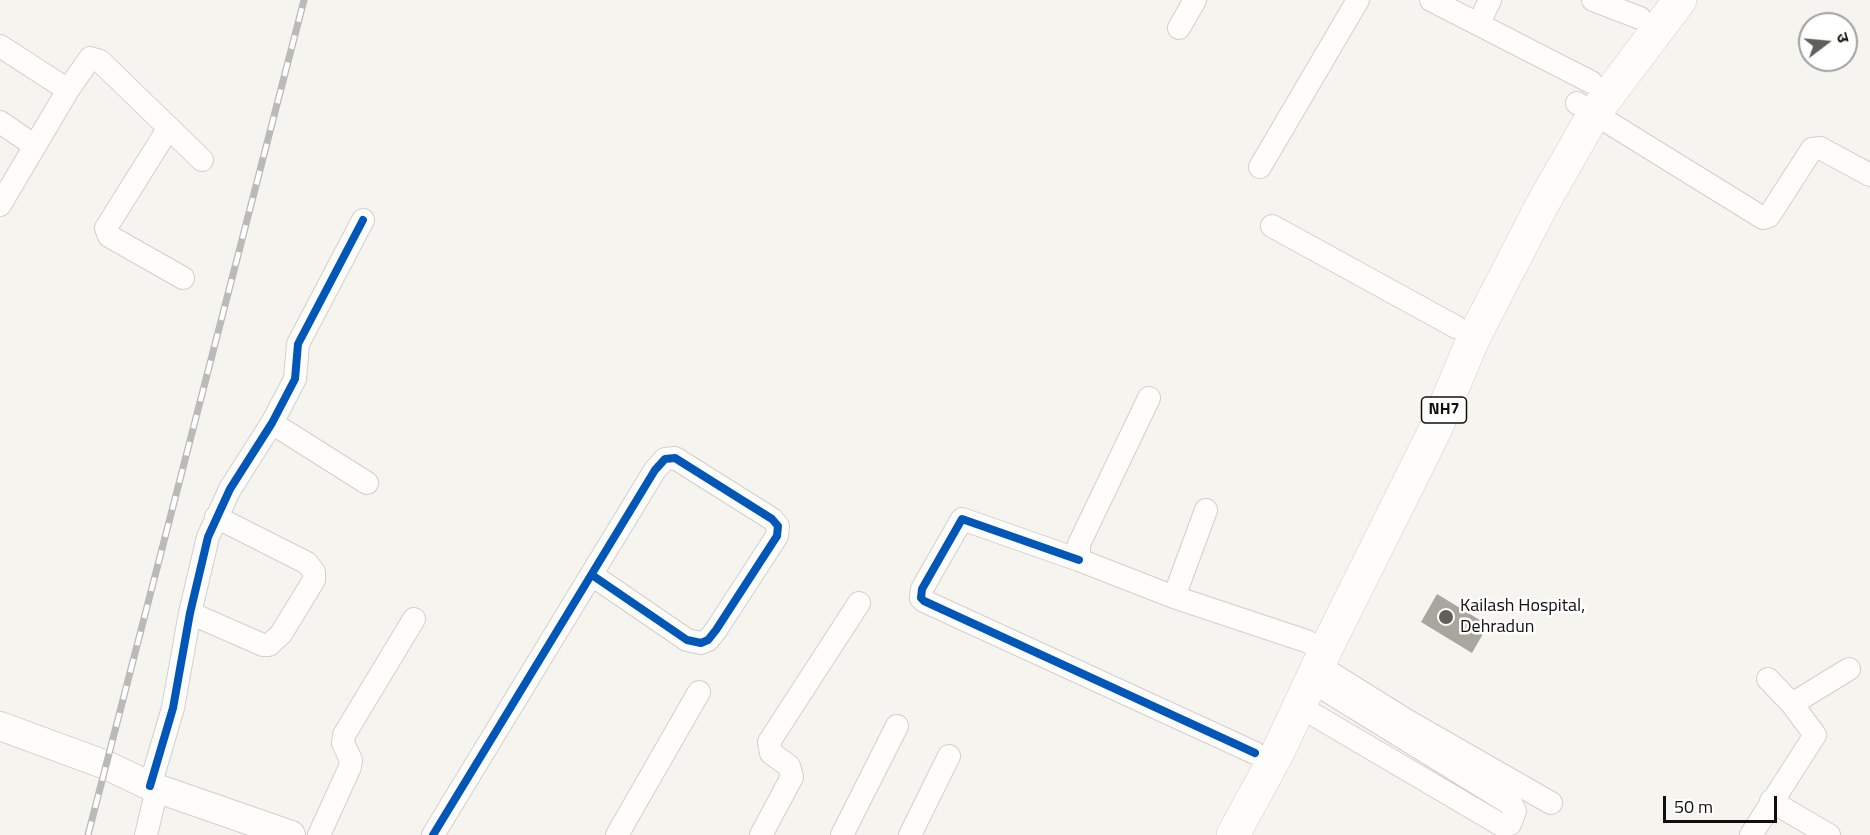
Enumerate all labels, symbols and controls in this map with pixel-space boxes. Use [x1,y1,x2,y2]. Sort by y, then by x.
north arrow [1798,12,1858,72]
text: उ [1831,30,1856,45]
road number: NH7 [1422,397,1466,423]
place label: Kailash Hospital, Dehradun [1460,596,1585,638]
marker: Kailash Hospital, Dehradun [1437,608,1455,626]
scale bar [1666,784,1780,822]
text: 50 m [1674,793,1713,820]

